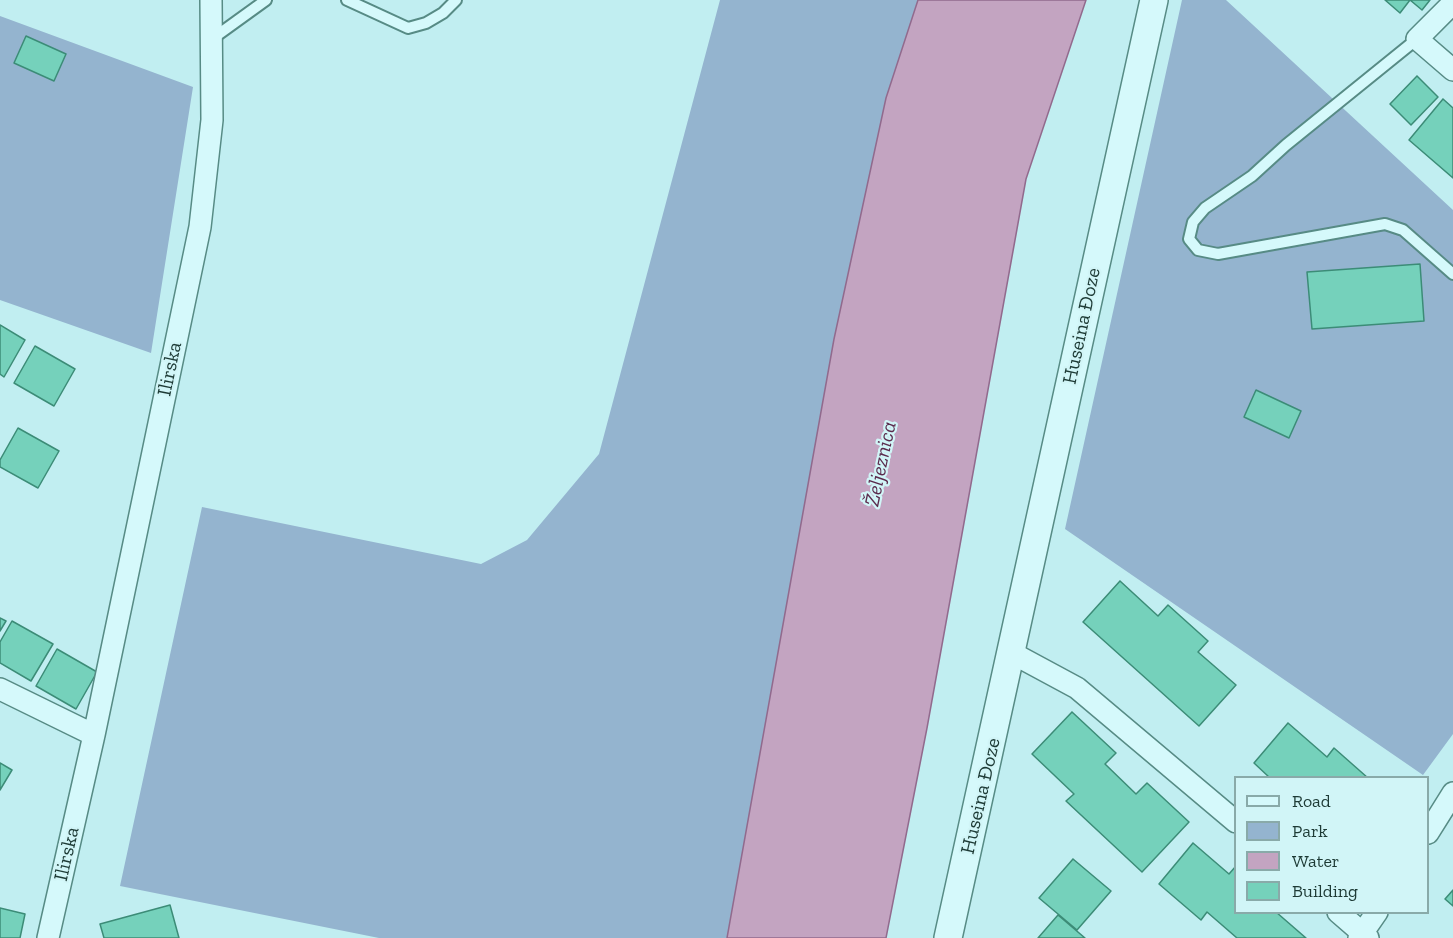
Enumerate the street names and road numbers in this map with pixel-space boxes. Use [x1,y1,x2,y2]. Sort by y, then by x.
street label: Huseina Đoze [1058,266,1106,386]
street label: Ilirska [153,340,187,398]
street label: Huseina Đoze [956,736,1006,856]
street label: Ilirska [49,825,85,883]

